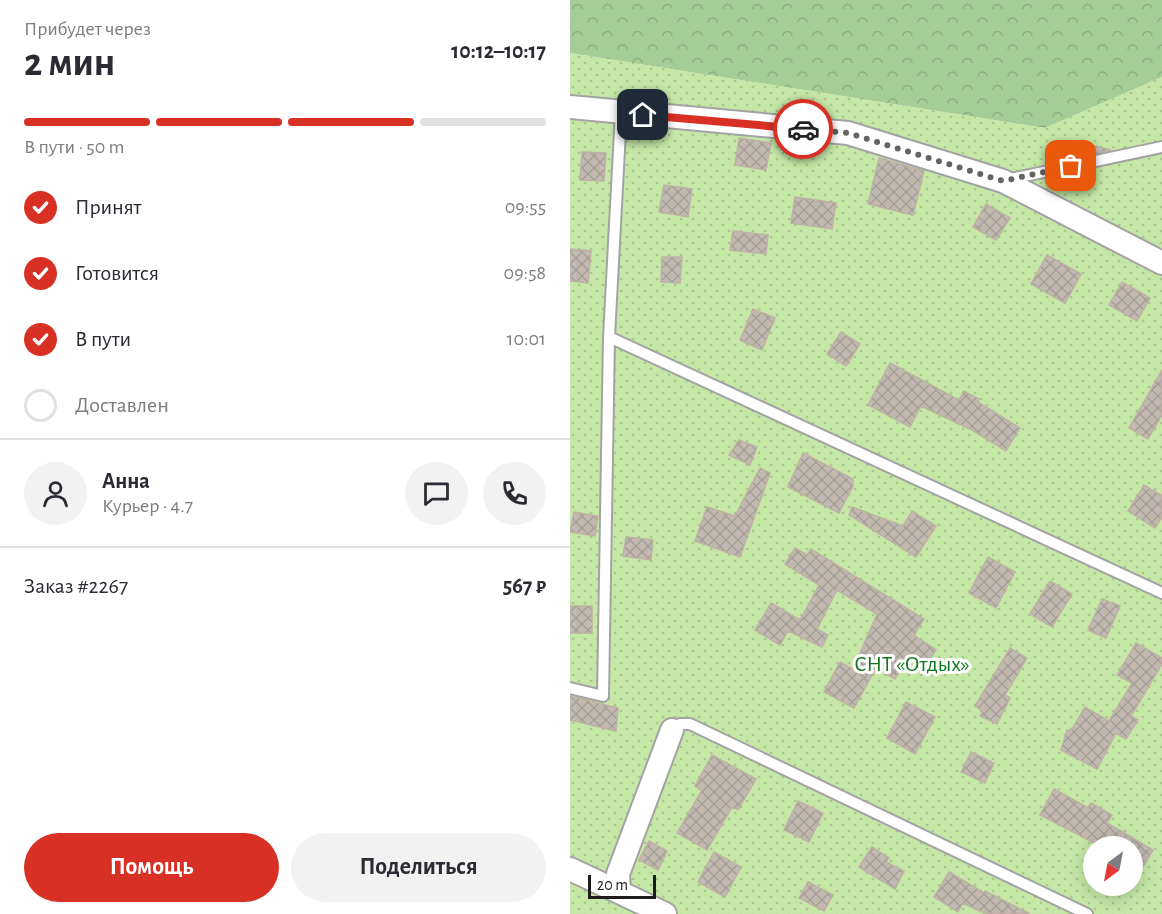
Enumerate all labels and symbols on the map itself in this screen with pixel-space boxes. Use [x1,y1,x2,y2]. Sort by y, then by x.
pin [617,89,668,140]
courier [773,99,833,159]
pin [1045,140,1096,191]
park label: СНТ «Отдых» [854,653,970,675]
north arrow [1083,836,1143,896]
scale bar [588,872,656,900]

